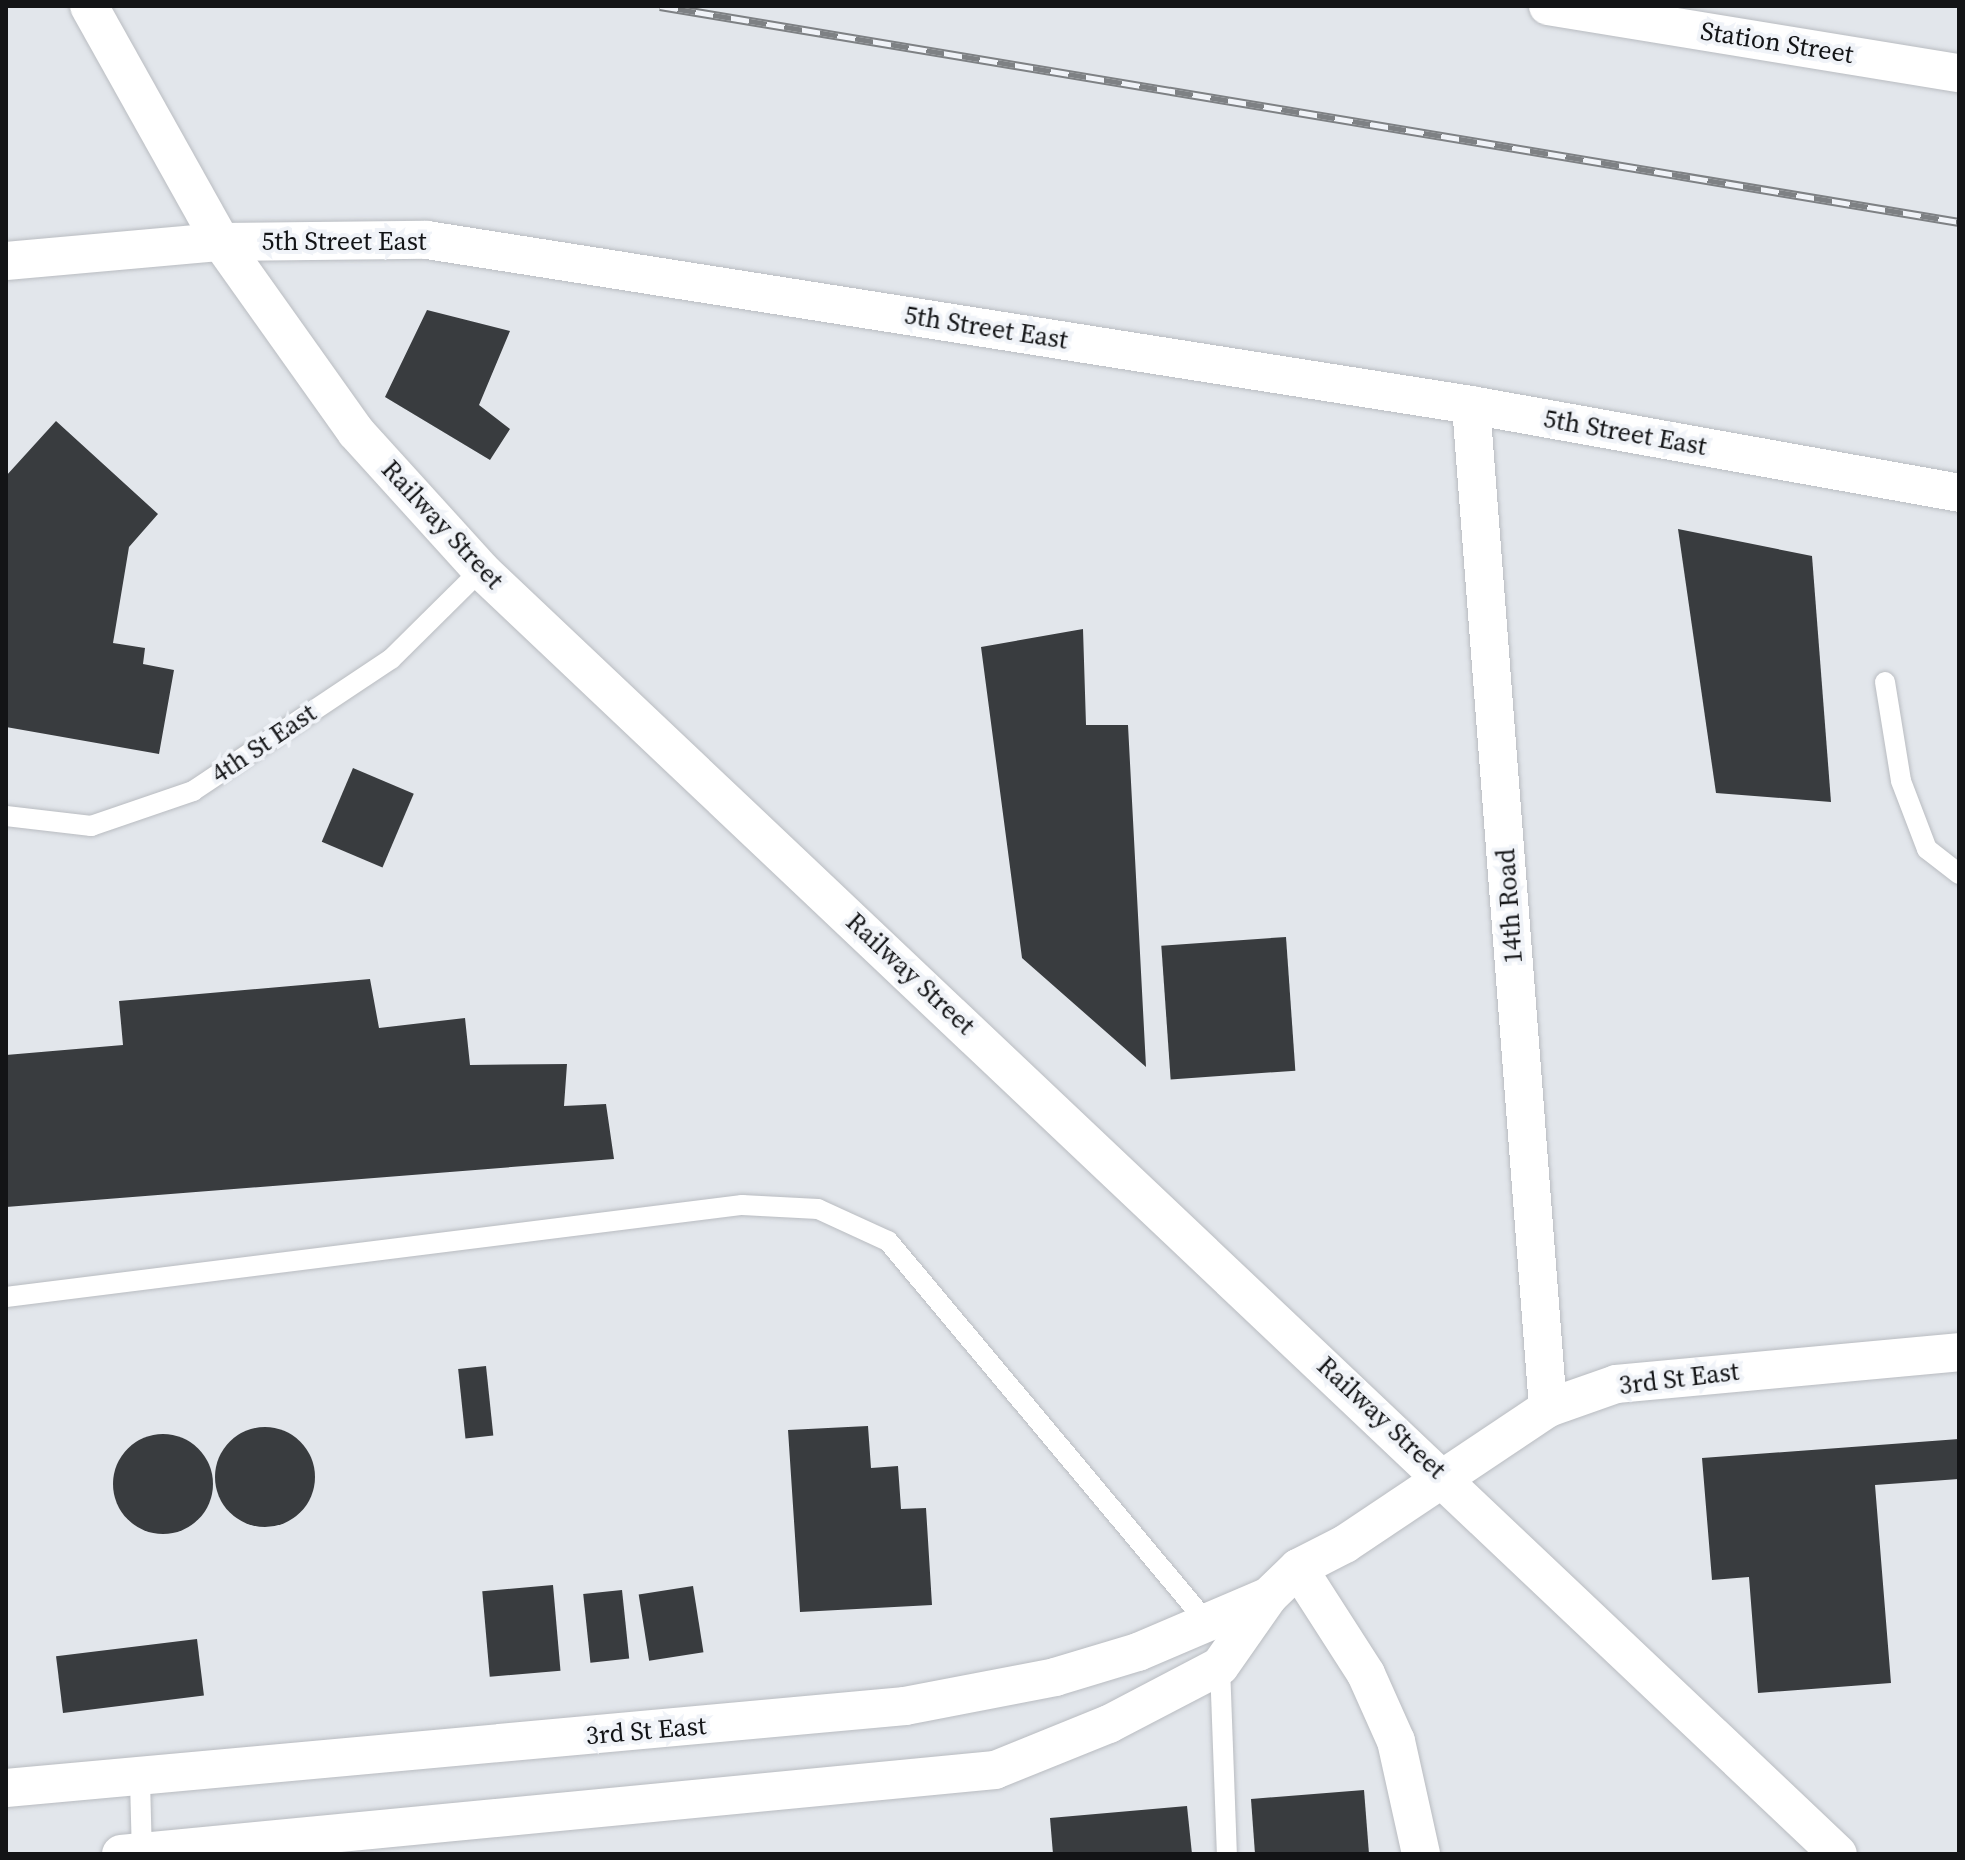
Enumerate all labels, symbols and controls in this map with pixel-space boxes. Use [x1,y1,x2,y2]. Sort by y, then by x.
street label: Station Street [1698,16,1856,70]
street label: 5th Street East [261,226,427,258]
street label: 5th Street East [902,300,1070,356]
street label: 5th Street East [1541,403,1709,463]
street label: Railway Street [375,454,509,596]
street label: 4th St East [206,698,322,790]
street label: 14th Road [1490,848,1530,964]
street label: Railway Street [839,907,981,1041]
street label: Railway Street [1310,1351,1452,1485]
street label: 3rd St East [1617,1356,1741,1402]
street label: 3rd St East [584,1710,708,1752]

